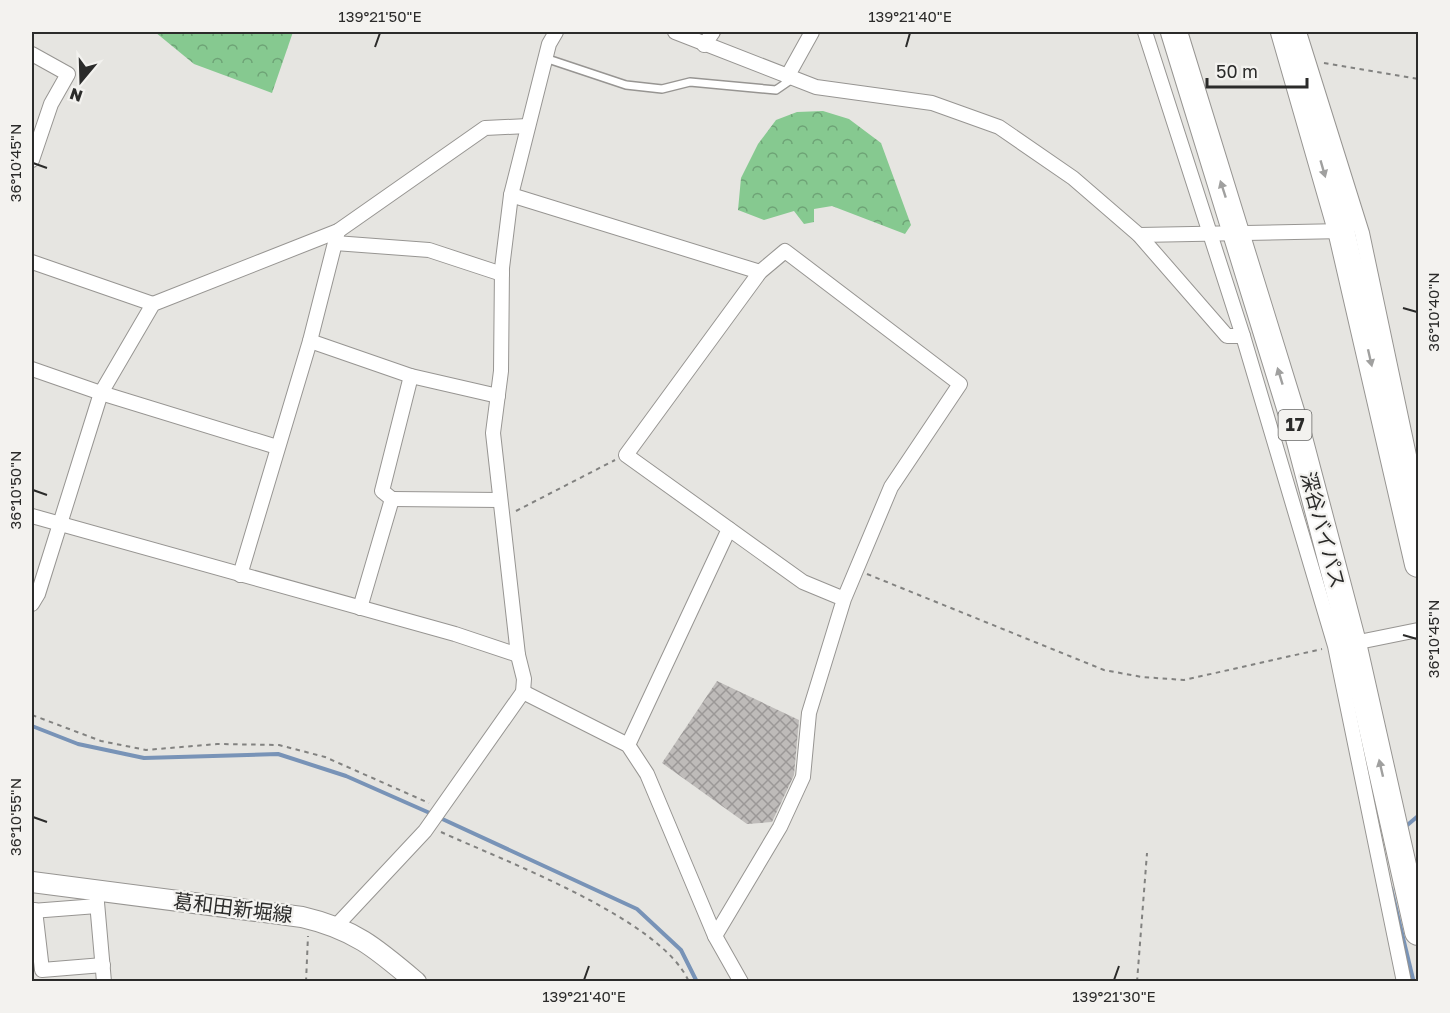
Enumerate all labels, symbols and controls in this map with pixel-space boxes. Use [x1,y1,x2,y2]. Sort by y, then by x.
text: 139°21'50"E [338,7,422,25]
text: 139°21'40"E [868,7,952,25]
north arrow [51,51,111,111]
scale bar [1207,51,1308,89]
text: 50 m [1216,60,1258,82]
text: N [67,84,85,107]
text: 36°10'45"N [6,124,24,202]
one-way arrow [1319,160,1328,178]
one-way arrow [1218,180,1227,198]
text: 36°10'40"N [1424,272,1442,352]
one-way arrow [1366,349,1376,367]
one-way arrow [1275,367,1284,385]
road number: 17 [1278,410,1312,440]
text: 36°10'50"N [6,451,24,529]
street label: 深谷バイパス [1297,469,1351,591]
text: 36°10'45"N [1424,600,1442,678]
one-way arrow [1376,758,1386,777]
text: 36°10'55"N [6,778,24,856]
street label: 葛和田新堀線 [172,888,294,926]
text: 139°21'40"E [542,987,626,1005]
text: 139°21'30"E [1072,987,1156,1005]

